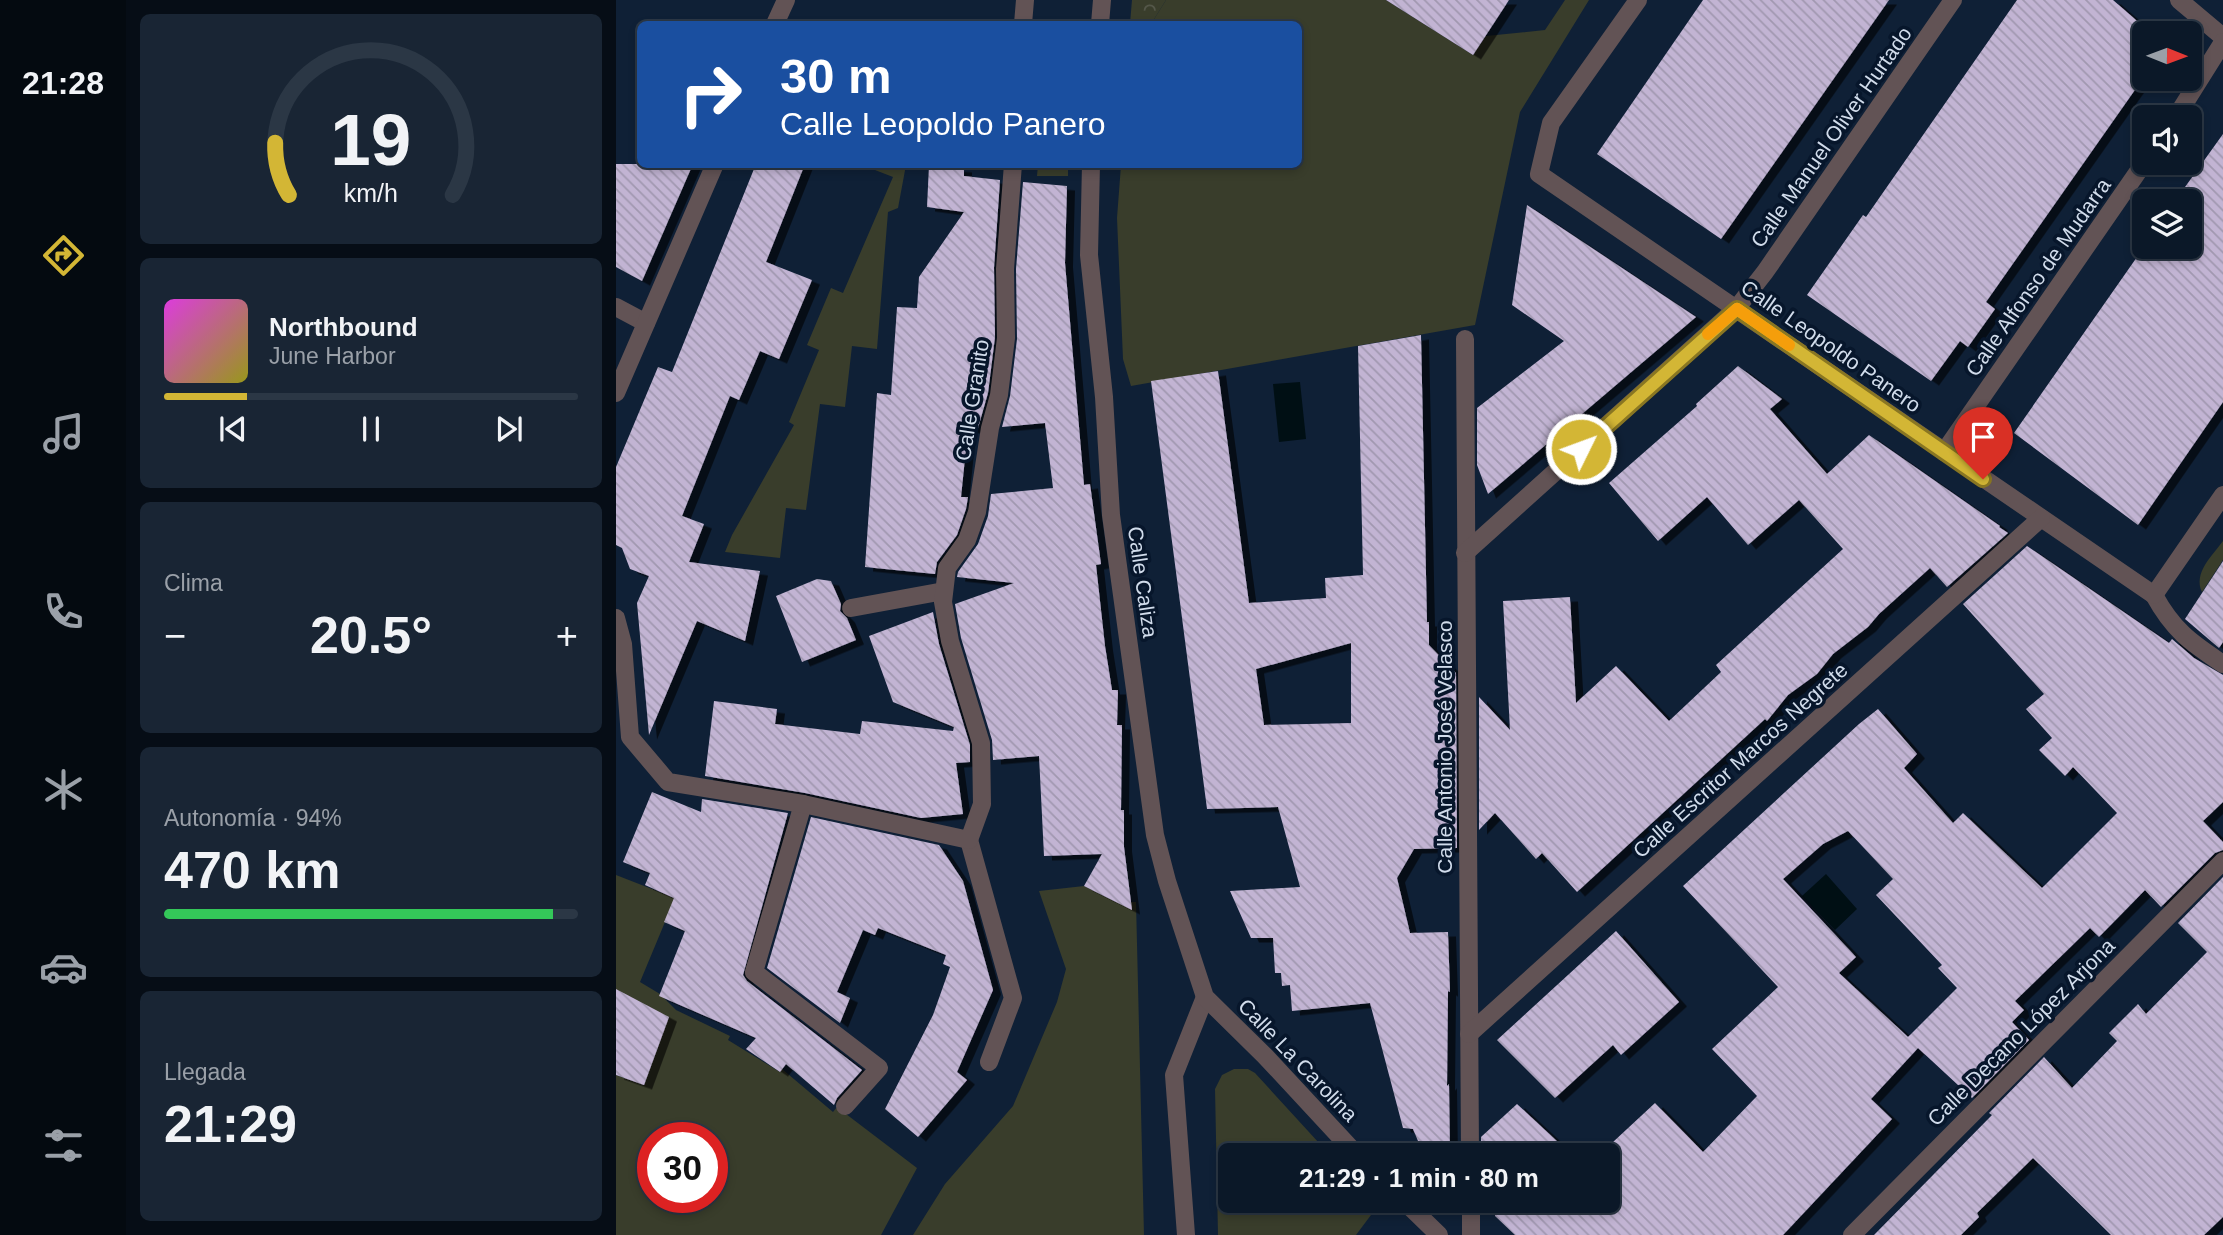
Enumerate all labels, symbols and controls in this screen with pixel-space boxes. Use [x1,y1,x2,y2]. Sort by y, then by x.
north arrow [2132,21,2202,91]
map controls [2132,21,2202,259]
street label: Calle Manuel Oliver Hurtado [1746,22,1916,252]
icon: right [665,49,756,140]
text: 30 m [780,49,892,103]
text: 21:28 [22,65,104,101]
text: 19 [331,99,411,180]
button: sound [2132,105,2202,175]
text: Calle Leopoldo Panero [780,106,1106,142]
street label: Calle Alfonso de Mudarra [1961,174,2115,380]
text: km/h [344,179,398,207]
button: layers [2132,189,2202,259]
icon: directions [39,231,88,280]
street label: Calle Leopoldo Panero [1737,275,1925,417]
text: Northbound [269,312,418,342]
street label: Calle Granito [951,338,993,462]
text: June Harbor [269,343,396,369]
pin [1953,407,2013,479]
icon: music [39,409,88,458]
icon: previous [214,410,252,448]
icon: pause [352,410,390,448]
icon: next [490,410,528,448]
position arrow [1544,412,1618,486]
icon: arrive [1964,418,2002,456]
street label: Calle Caliza [1124,525,1162,639]
text: Clima [164,570,223,596]
icon: phone [39,587,88,636]
text: 20.5° [310,606,432,664]
text: − [164,615,186,657]
text: + [556,615,578,657]
street label: Calle Antonio José Velasco [1433,620,1456,874]
street label: Calle Escritor Marcos Negrete [1628,658,1852,862]
icon: climate [39,765,88,814]
text: Autonomía · 94% [164,805,342,831]
text: 470 km [164,841,340,899]
street label: Calle Decano López Arjona [1923,934,2119,1130]
icon: car [39,943,88,992]
street label: Calle La Carolina [1234,994,1362,1126]
text: Llegada [164,1059,246,1085]
text: 21:29 [164,1095,297,1153]
icon: filters [39,1121,88,1170]
speed limit sign: 30 [637,1122,728,1213]
text: 21:29 · 1 min · 80 m [1299,1163,1539,1193]

